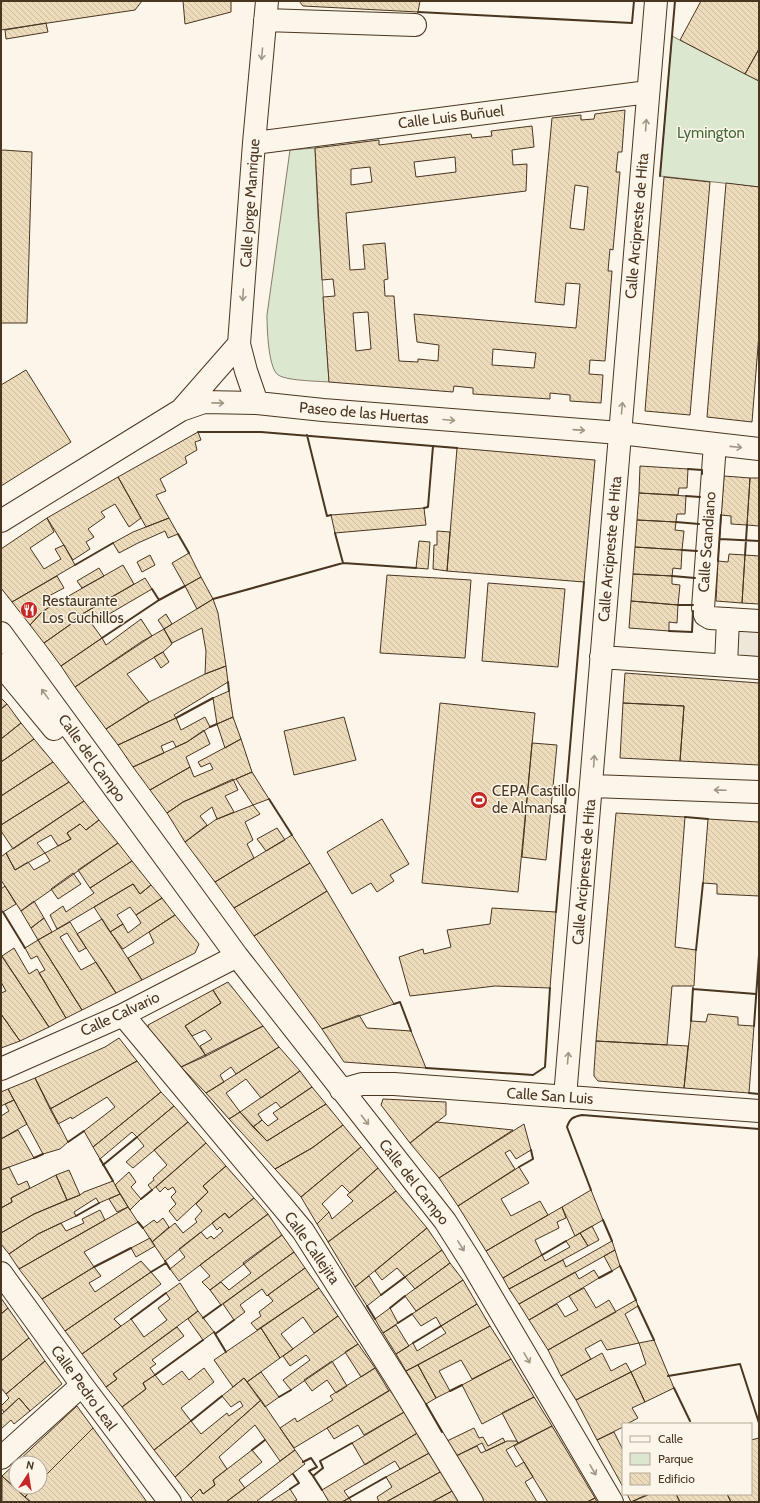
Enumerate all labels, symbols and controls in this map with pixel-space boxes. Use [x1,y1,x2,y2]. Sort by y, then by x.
one-way arrow [258,47,266,60]
street label: Calle Luis Buñuel [397,102,506,132]
one-way arrow [642,119,649,132]
park label: Lymington [677,124,745,142]
street label: Calle Jorge Manrique [237,138,264,268]
street label: Calle Arcipreste de Hita [622,152,652,300]
one-way arrow [239,288,246,301]
street label: Paseo de las Huertas [298,398,430,428]
one-way arrow [211,399,224,406]
one-way arrow [619,402,626,415]
one-way arrow [442,417,455,424]
one-way arrow [572,427,585,434]
one-way arrow [729,443,742,450]
street label: Calle Arcipreste de Hita [595,475,625,623]
street label: Calle Scandiano [694,491,720,593]
place label: Restaurante Los Cuchillos [42,592,124,627]
restaurant icon: Restaurante Los Cuchillos [19,600,39,620]
one-way arrow [41,688,49,699]
street label: Calle del Campo [54,711,130,805]
one-way arrow [590,755,597,768]
place label: CEPA Castillo de Almansa [492,782,576,817]
one-way arrow [714,787,727,794]
sports icon: CEPA Castillo de Almansa [469,790,489,810]
street label: Calle Arcipreste de Hita [569,798,599,946]
street label: Calle Calvario [78,988,162,1040]
one-way arrow [565,1052,572,1065]
street label: Calle San Luis [506,1084,594,1108]
one-way arrow [361,1115,370,1126]
street label: Calle del Campo [375,1136,453,1228]
street label: Calle Callejita [280,1208,344,1288]
one-way arrow [457,1240,465,1251]
street label: Calle Pedro Leal [47,1342,121,1434]
one-way arrow [524,1352,532,1364]
legend [622,1423,752,1495]
text: Calle [658,1431,683,1446]
text: Parque [658,1451,693,1466]
north arrow [8,1455,48,1495]
text: N [25,1458,35,1473]
one-way arrow [590,1464,598,1476]
text: Edificio [658,1471,695,1486]

